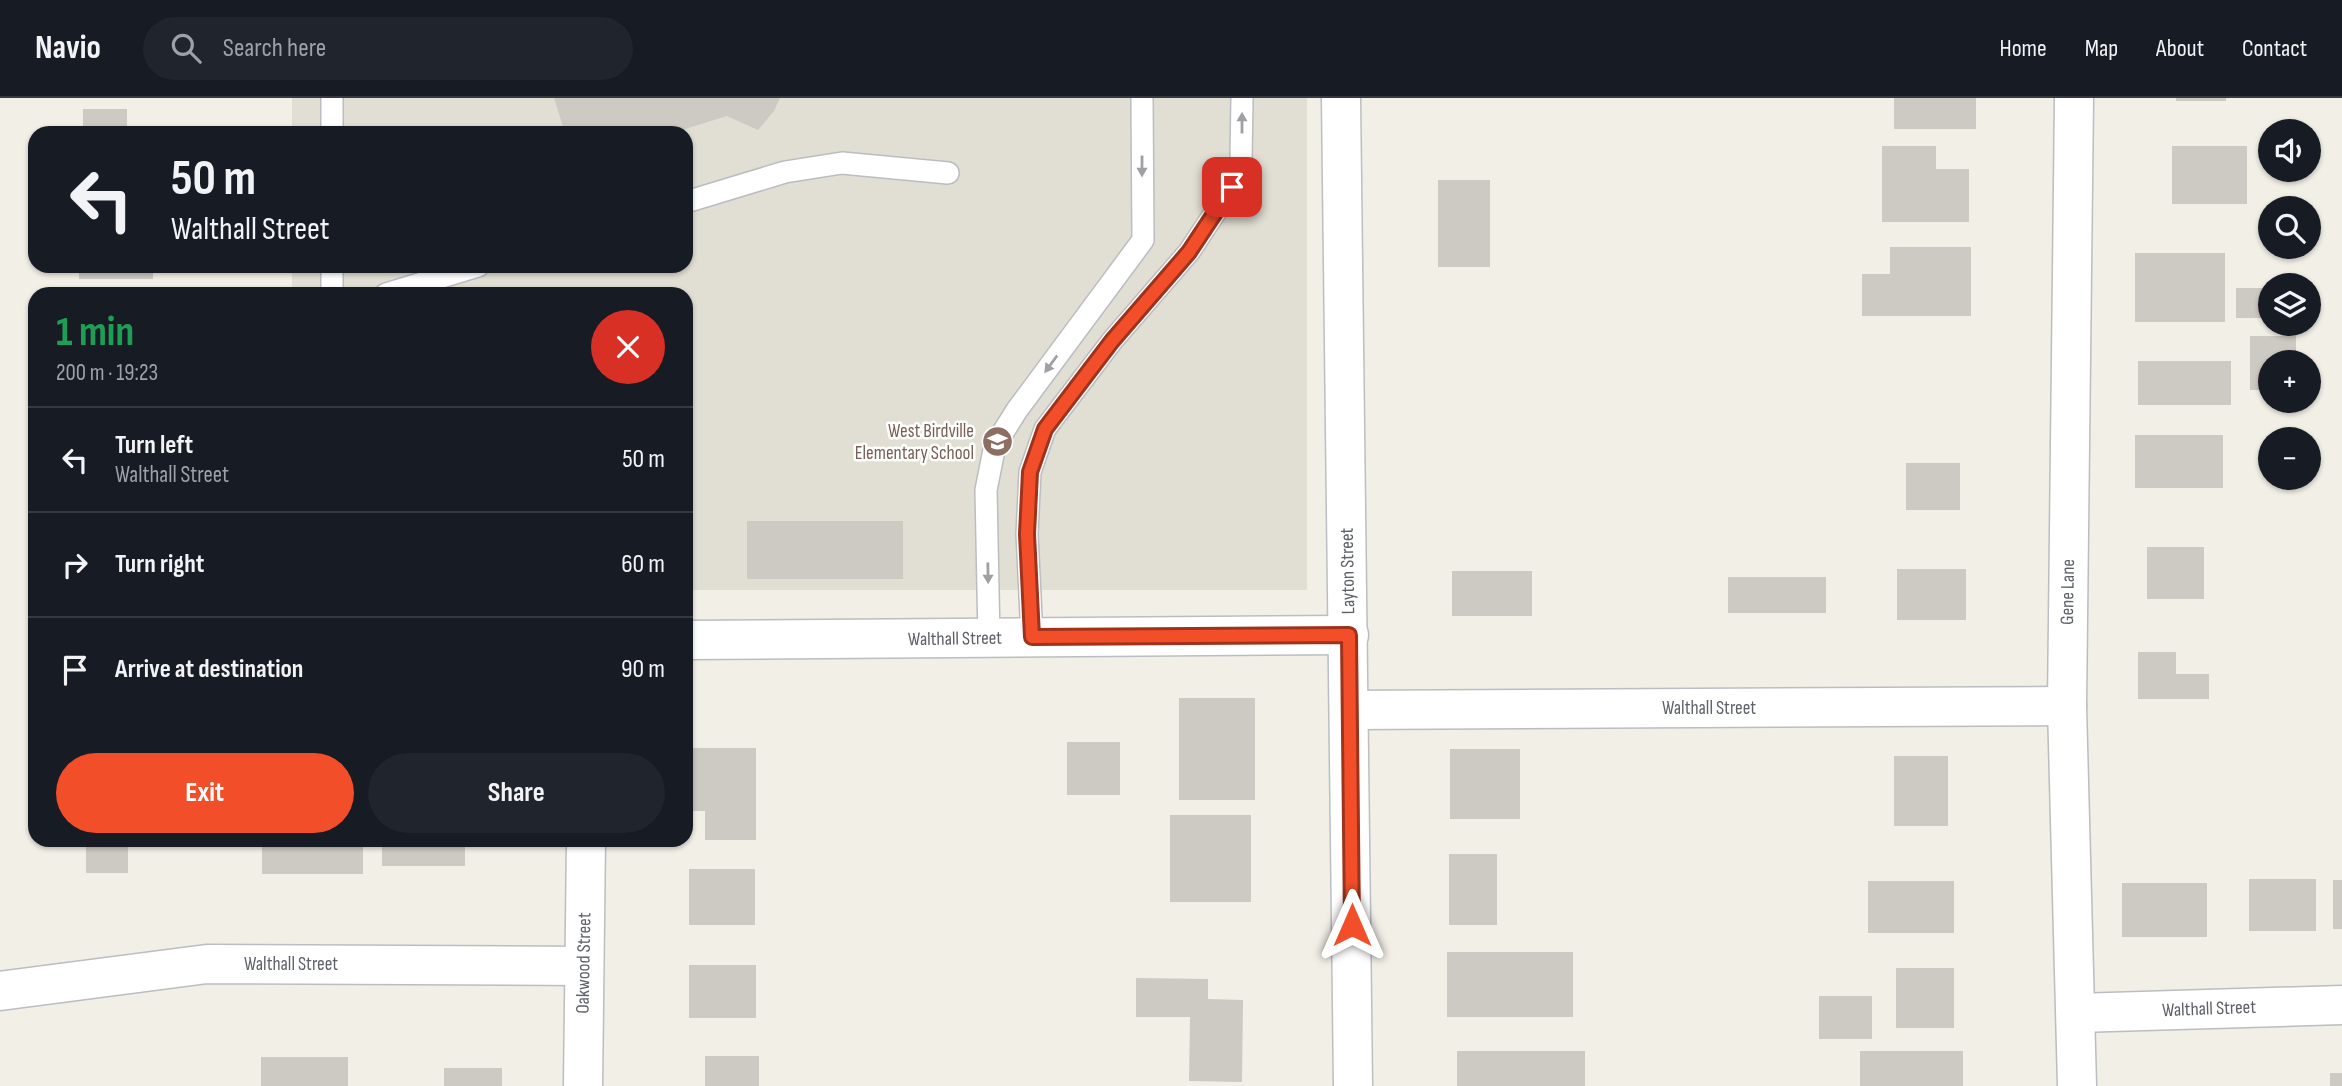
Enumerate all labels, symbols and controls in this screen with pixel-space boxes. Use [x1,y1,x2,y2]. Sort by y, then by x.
search box [143,17,633,80]
text: Navio [35,28,101,68]
icon: search [167,29,205,67]
text: Search here [223,33,326,64]
text: Home [1999,34,2047,63]
text: Map [2085,34,2118,63]
text: About [2156,34,2204,63]
text: Contact [2242,34,2307,63]
one-way arrow [1236,112,1247,134]
map controls [2258,119,2321,490]
button: sound [2258,119,2321,182]
text: 50 m [171,150,256,209]
icon: left [56,154,147,245]
one-way arrow [1136,155,1148,177]
pin [1202,157,1262,217]
icon: arrive [1213,168,1251,206]
button: search [2258,196,2321,259]
text: Walthall Street [171,210,330,249]
button: layers [2258,273,2321,336]
text: 1 min [56,307,134,358]
button: close [591,310,665,384]
button: + [2258,350,2321,413]
one-way arrow [1044,355,1058,373]
text: 200 m · 19:23 [56,359,158,387]
place label: West Birdville Elementary School [855,420,974,465]
school or university icon: West Birdville Elementary School [980,425,1014,459]
button: − [2258,427,2321,490]
text: Turn left [115,430,193,461]
icon: left [56,441,94,479]
text: 50 m [622,444,665,475]
text: Walthall Street [115,461,229,489]
street label: Layton Street [1336,527,1360,614]
icon: right [56,546,94,584]
text: Turn right [115,549,204,580]
text: 60 m [621,549,665,580]
street label: Gene Lane [2056,559,2080,625]
one-way arrow [982,562,993,584]
street label: Walthall Street [908,627,1002,651]
icon: arrive [56,651,94,689]
text: Arrive at destination [115,654,303,685]
text: 90 m [621,654,665,685]
street label: Walthall Street [1662,697,1756,720]
button: Exit [56,753,354,833]
button: Share [368,753,665,833]
position arrow [1315,888,1389,962]
street label: Oakwood Street [572,912,596,1014]
street label: Walthall Street [244,953,338,976]
street label: Walthall Street [2162,996,2257,1022]

